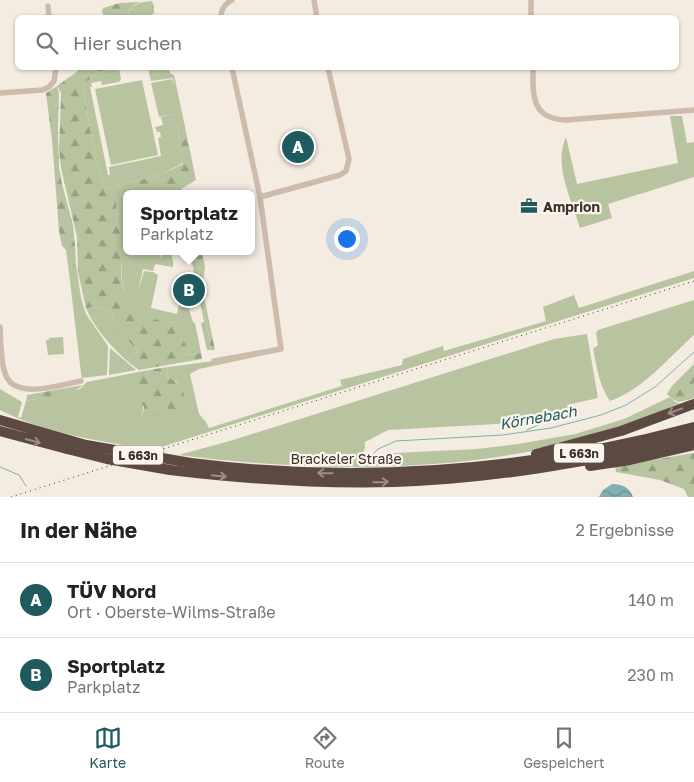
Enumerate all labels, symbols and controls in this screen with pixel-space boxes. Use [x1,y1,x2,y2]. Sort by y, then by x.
search box [15,15,679,70]
icon: search [33,29,61,57]
text: Hier suchen [73,31,182,54]
pin: A [282,128,314,166]
popup [123,190,255,255]
office icon: Amprion [519,196,539,216]
place label: Amprion [543,198,600,215]
text: Sportplatz [140,201,238,224]
text: Parkplatz [140,224,213,244]
your location [334,226,360,252]
pin: B [173,271,205,309]
water label: Körnebach [498,401,579,433]
one-way arrow [668,407,683,416]
one-way arrow [25,436,41,446]
road number: L 663n [554,443,604,462]
road number: L 663n [113,446,163,464]
street label: Brackeler Straße [290,450,402,467]
one-way arrow [317,468,334,478]
one-way arrow [210,471,226,481]
one-way arrow [372,477,389,487]
text: In der Nähe [20,517,137,543]
text: 2 Ergebnisse [576,520,674,540]
text: TÜV Nord [67,579,156,602]
text: A [30,590,42,610]
text: 140 m [628,590,674,610]
text: Ort · Oberste-Wilms-Straße [67,602,276,622]
text: Sportplatz [67,654,165,677]
text: B [30,665,42,685]
text: 230 m [627,665,674,685]
text: Parkplatz [67,677,140,697]
tab: Karte [89,724,126,771]
tab: Route [305,724,345,771]
tab: Gespeichert [523,724,605,771]

